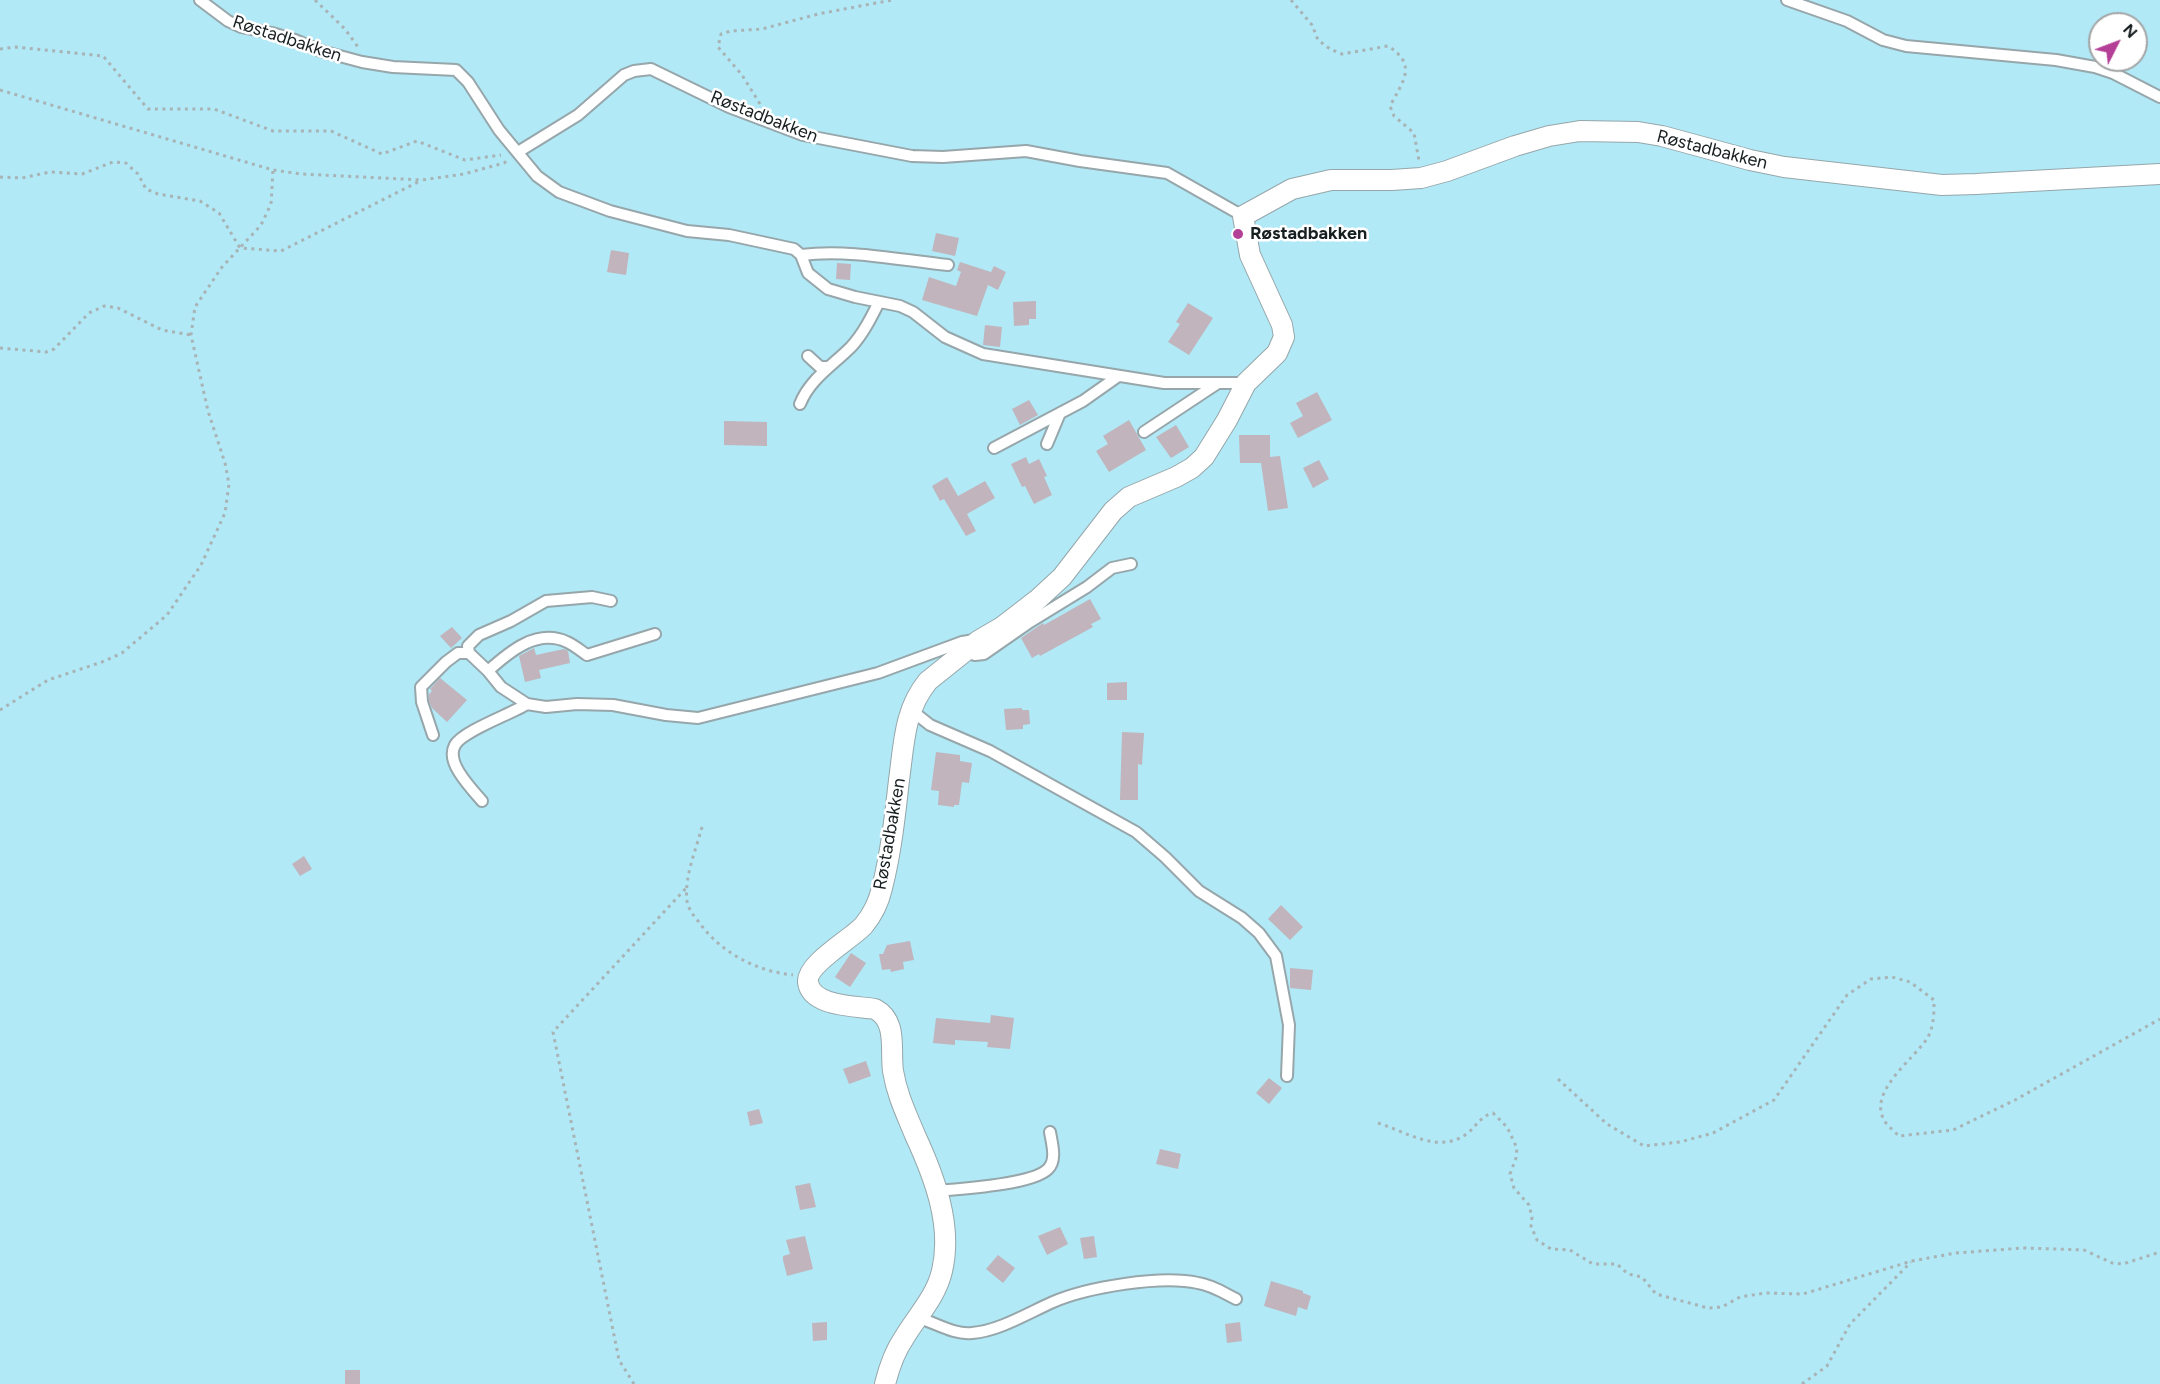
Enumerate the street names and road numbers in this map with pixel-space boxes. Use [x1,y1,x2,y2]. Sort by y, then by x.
street label: Røstadbakken [230,11,344,67]
street label: Røstadbakken [707,87,821,147]
street label: Røstadbakken [1654,126,1770,174]
street label: Røstadbakken [870,776,910,892]

